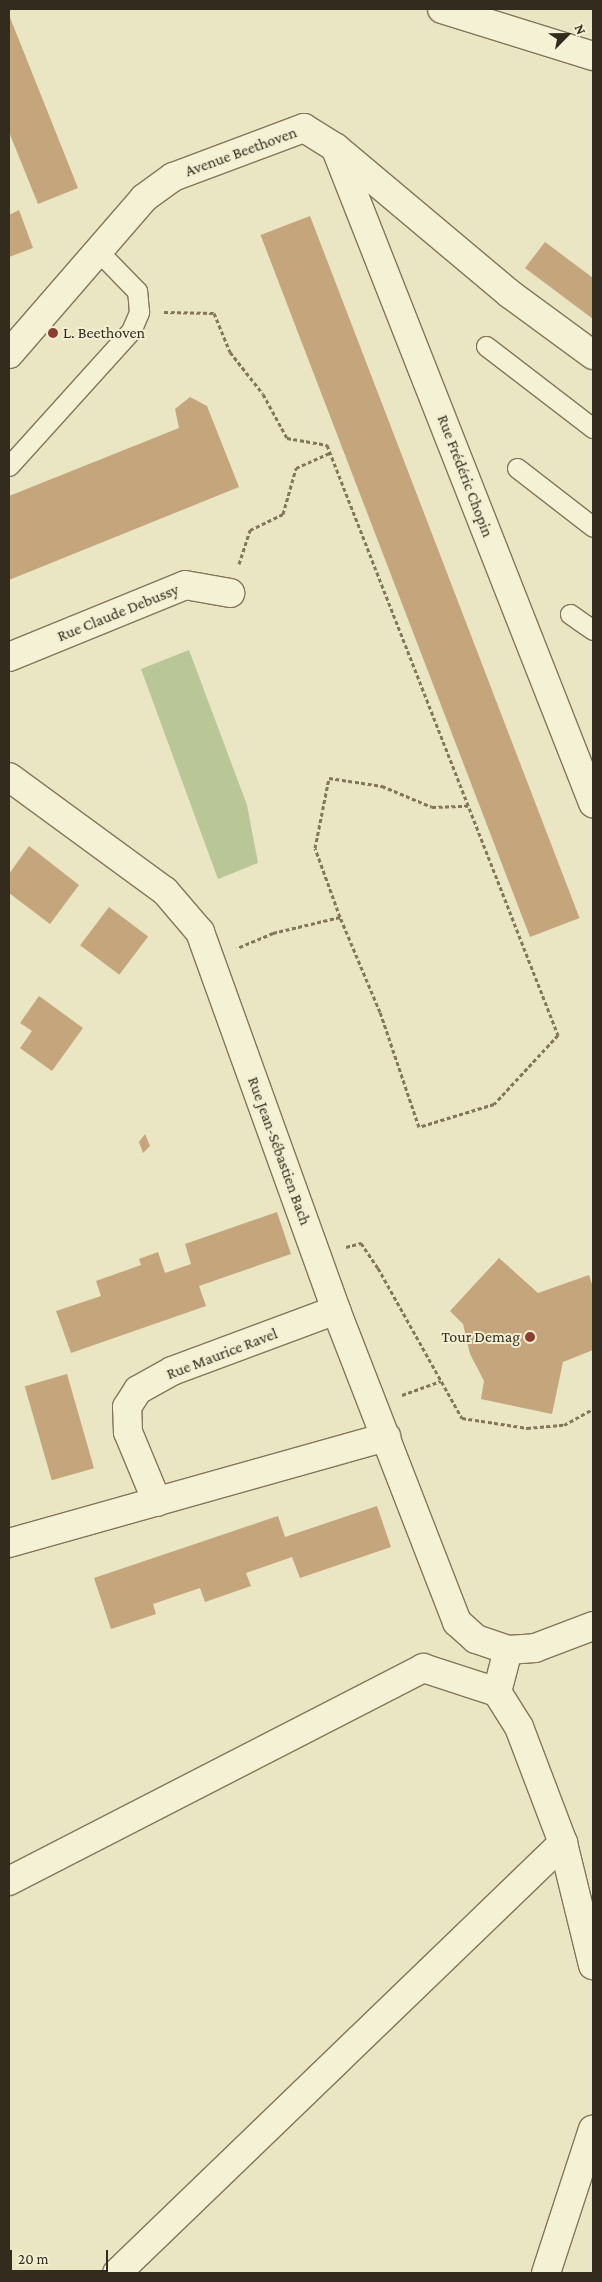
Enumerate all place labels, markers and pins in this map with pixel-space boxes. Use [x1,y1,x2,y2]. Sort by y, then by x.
place label: L. Beethoven [63,323,145,343]
marker: L. Beethoven [47,327,59,339]
place label: Tour Demag [441,1327,520,1347]
marker: Tour Demag [524,1331,536,1343]

